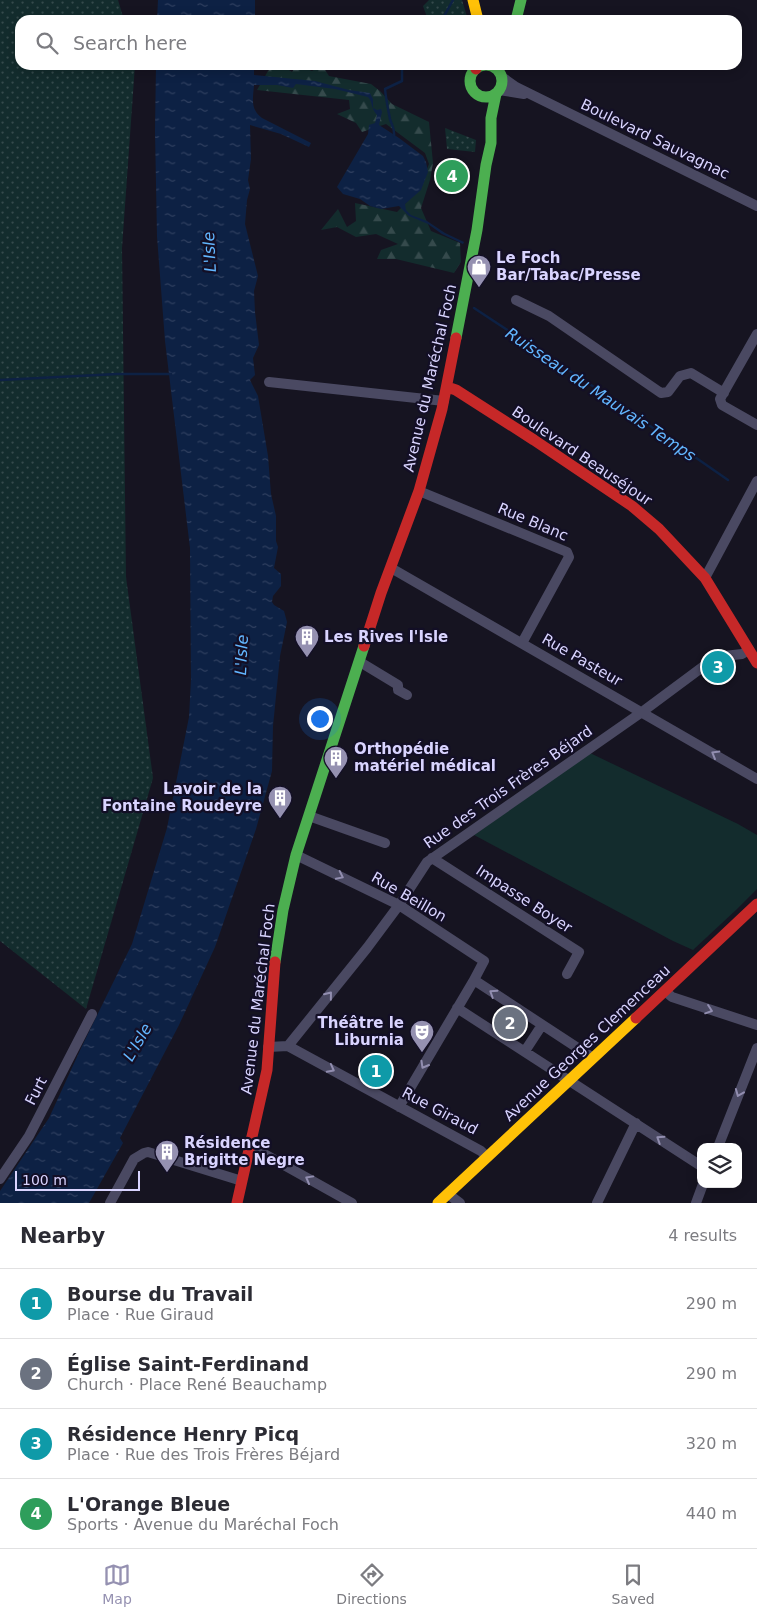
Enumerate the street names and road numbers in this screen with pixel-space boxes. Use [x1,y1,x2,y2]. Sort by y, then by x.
street label: Boulevard Sauvagnac [578,95,732,183]
street label: Avenue du Maréchal Foch [400,282,460,474]
street label: Boulevard Beauséjour [509,402,656,510]
street label: Rue Blanc [495,499,571,545]
street label: Rue Pasteur [539,630,626,691]
street label: Rue des Trois Frères Béjard [420,722,596,852]
street label: Impasse Boyer [472,861,576,937]
street label: Rue Beillon [368,868,450,926]
street label: Avenue du Maréchal Foch [237,902,279,1096]
street label: Avenue Georges Clemenceau [500,961,674,1125]
street label: Furt [21,1074,51,1108]
street label: Rue Giraud [399,1083,481,1139]

